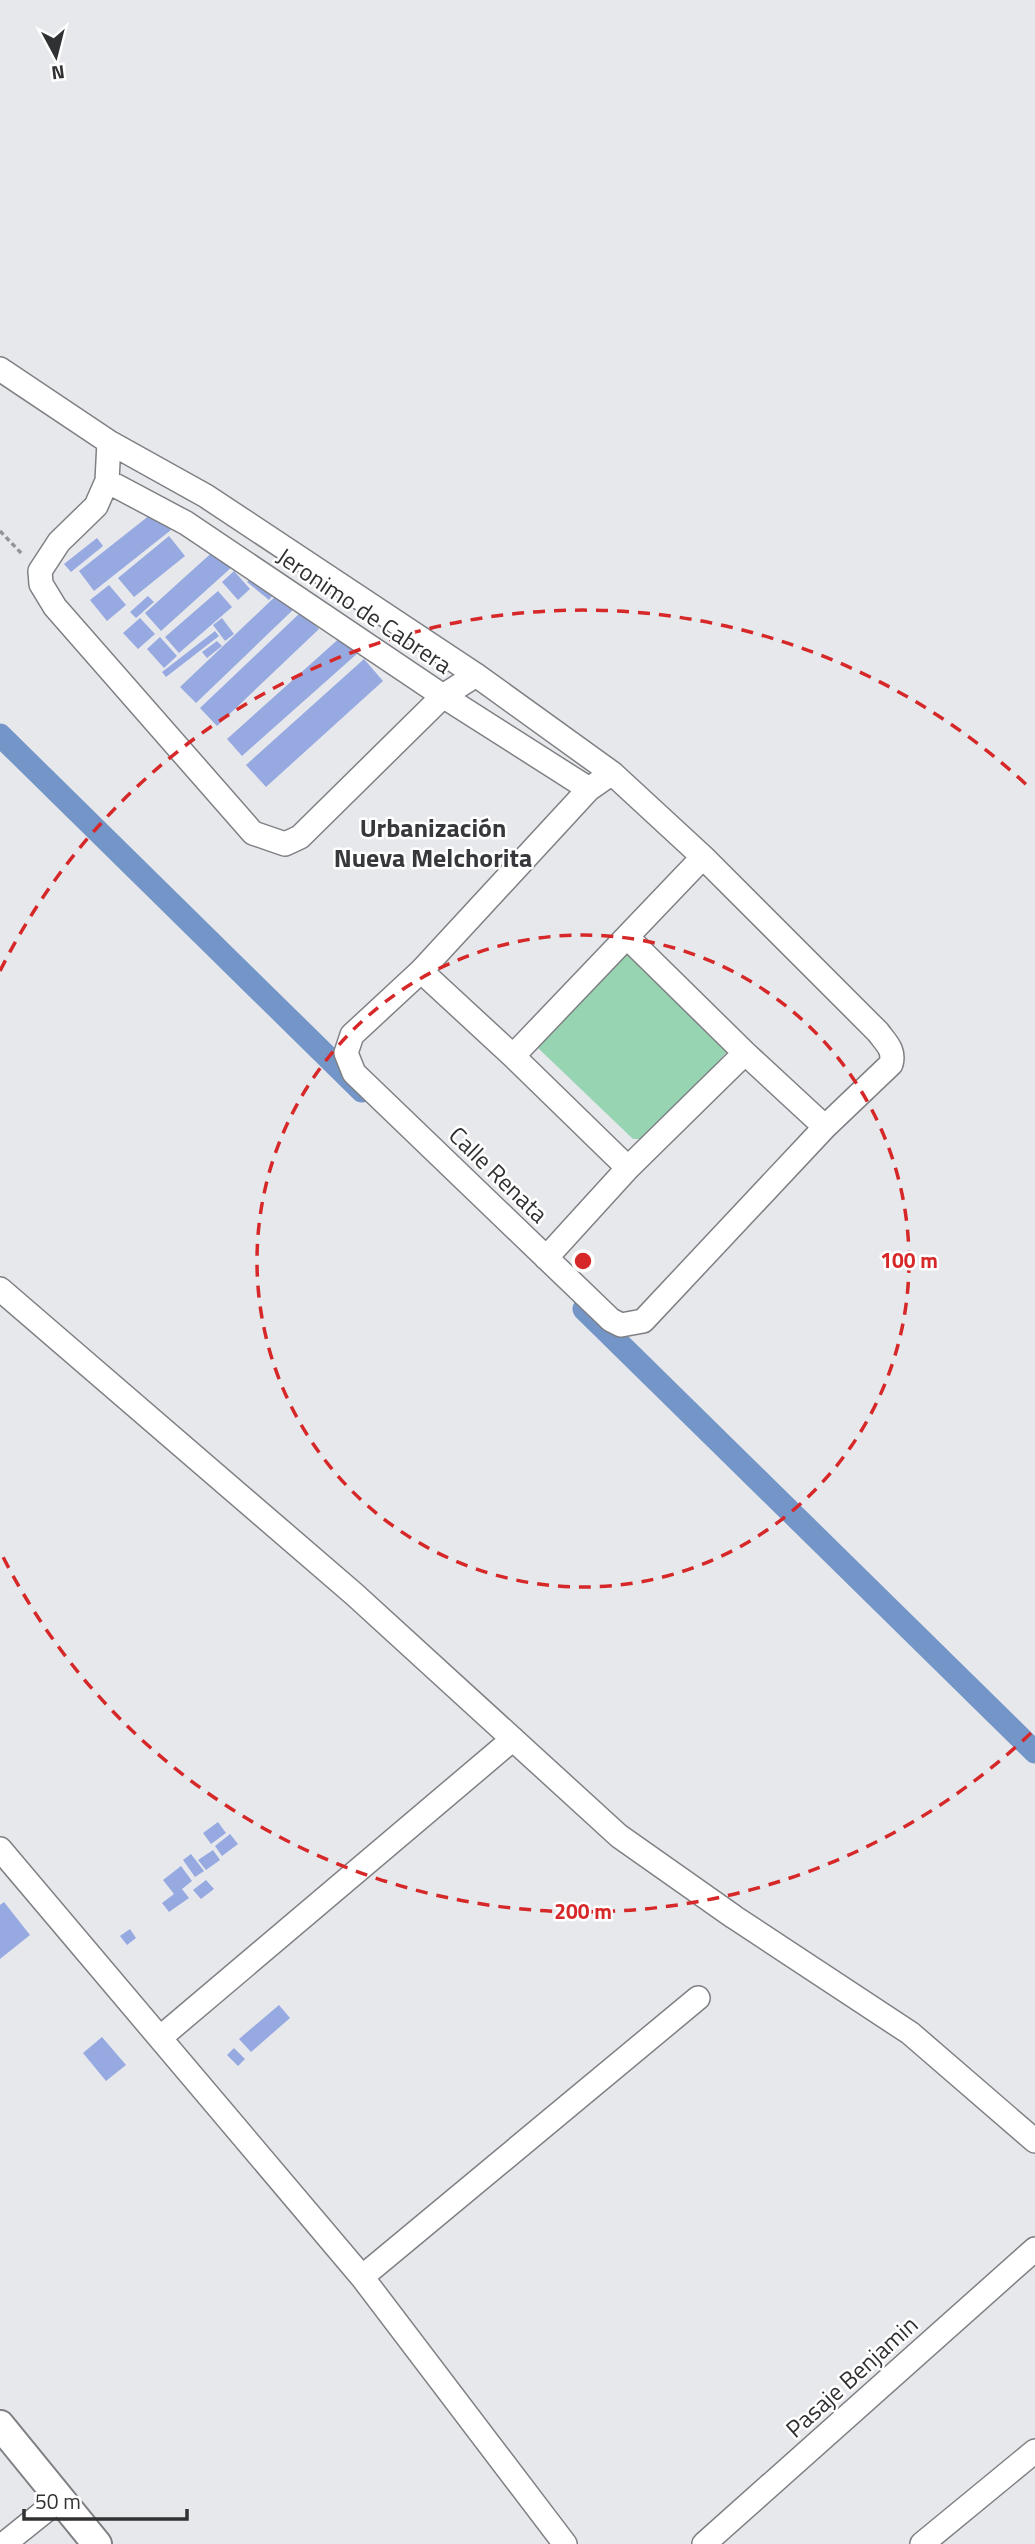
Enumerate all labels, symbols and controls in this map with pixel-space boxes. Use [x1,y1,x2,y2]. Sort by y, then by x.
north arrow [21,21,91,91]
text: N [50,58,66,89]
street label: Jeronimo de Cabrera [270,538,459,682]
district label: Urbanización Nueva Melchorita [334,808,532,877]
street label: Calle Renata [441,1118,556,1231]
text: 100 m [880,1244,938,1276]
centre of rings [571,1249,595,1273]
text: 200 m [554,1895,612,1927]
street label: Pasaje Benjamin [777,2307,926,2446]
scale bar [24,2478,187,2522]
text: 50 m [35,2485,81,2517]

